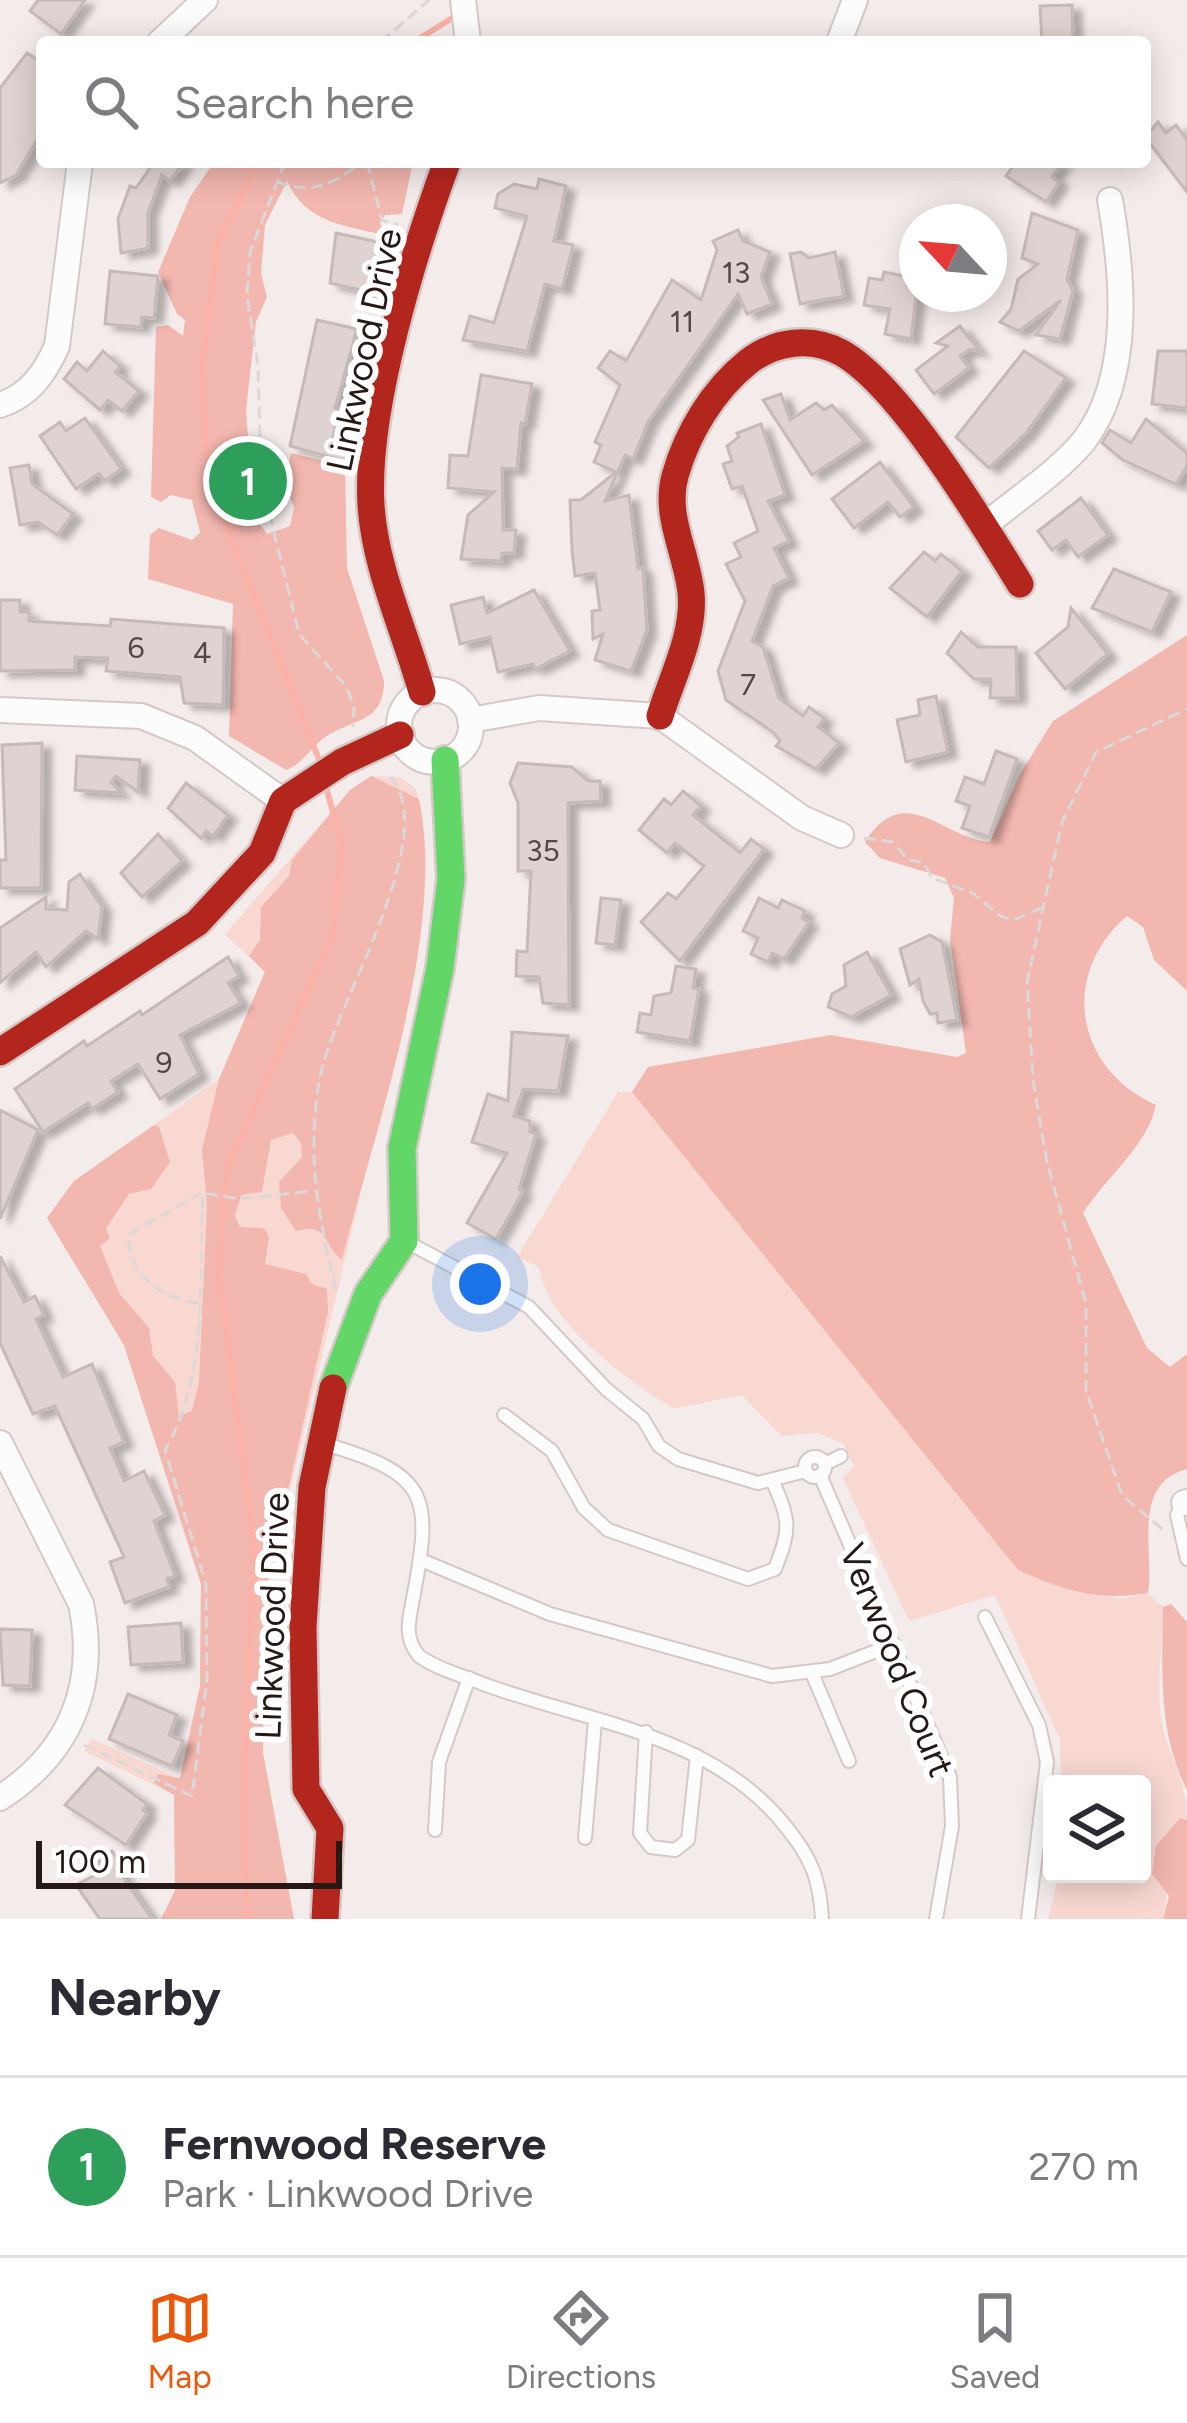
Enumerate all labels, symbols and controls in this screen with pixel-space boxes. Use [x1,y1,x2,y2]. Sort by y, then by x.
search box [36,36,1151,168]
icon: search [78,69,144,135]
text: Search here [174,75,414,129]
north arrow [899,204,1007,312]
street label: Linkwood Drive [317,225,411,475]
house number: 13 [722,254,750,291]
house number: 11 [670,303,694,340]
pin: 1 [209,436,287,526]
house number: 6 [128,629,145,666]
house number: 4 [193,634,211,671]
house number: 7 [740,666,756,703]
house number: 35 [526,832,560,869]
house number: 9 [156,1044,172,1081]
your location [450,1254,510,1314]
street label: Linkwood Drive [246,1492,298,1740]
street label: Verwood Court [831,1537,963,1783]
map controls [1043,1775,1151,1883]
button: layers [1043,1775,1151,1883]
scale bar [36,1835,342,1888]
text: 100 m [54,1842,146,1881]
text: Nearby [48,1967,221,2028]
text: Fernwood Reserve [162,2116,546,2170]
text: 1 [79,2143,95,2190]
text: 270 m [1028,2143,1139,2190]
text: Park · Linkwood Drive [162,2170,533,2217]
tab: Map [147,2285,213,2396]
tab: Directions [506,2285,656,2396]
tab: Saved [949,2285,1040,2396]

